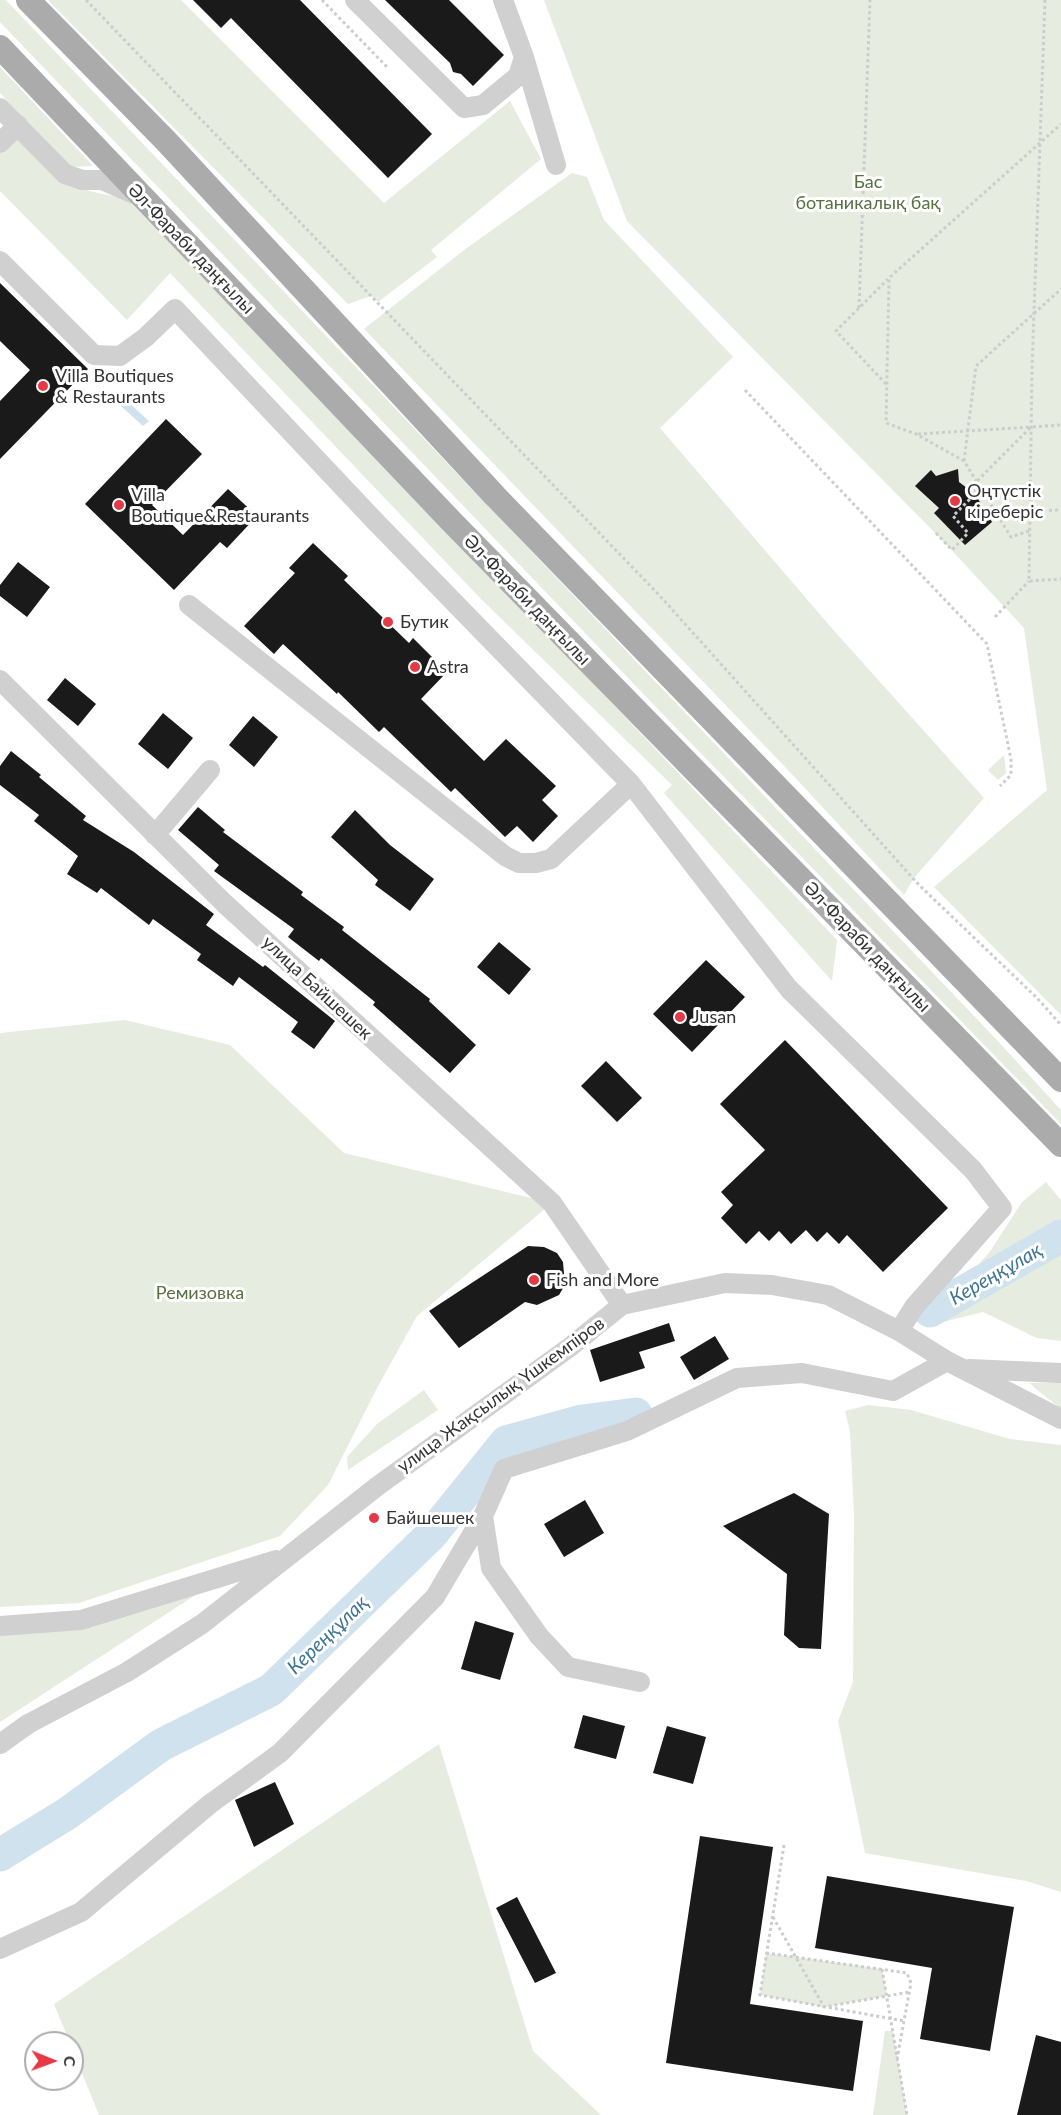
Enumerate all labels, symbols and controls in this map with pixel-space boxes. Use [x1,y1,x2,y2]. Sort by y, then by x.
park label: Бас ботаникалық бақ [795,171,941,213]
street label: Әл-Фараби даңғылы [123,179,259,319]
place label: Villa Boutiques & Restaurants [55,365,174,407]
marker: Villa Boutiques & Restaurants [36,379,50,393]
place label: Оңтүстік кіреберіс [967,480,1043,522]
place label: Villa Boutique&Restaurants [131,484,309,526]
marker: Оңтүстік кіреберіс [948,494,962,508]
marker: Villa Boutique&Restaurants [112,498,126,512]
street label: Әл-Фараби даңғылы [459,530,595,670]
place label: Бутик [400,611,449,633]
marker: Бутик [381,615,395,629]
place label: Astra [427,656,469,678]
marker: Astra [408,660,422,674]
street label: Әл-Фараби даңғылы [799,877,935,1017]
street label: улица Байшешек [258,932,376,1044]
place label: Jusan [692,1006,736,1028]
marker: Jusan [673,1010,687,1024]
water label: Кереңқұлақ [945,1238,1047,1310]
place label: Fish and More [546,1269,659,1291]
marker: Fish and More [527,1273,541,1287]
park label: Ремизовка [156,1282,244,1304]
street label: улица Жақсылық Үшкемпіров [393,1313,609,1477]
place label: Байшешек [386,1507,474,1529]
marker: Байшешек [367,1511,381,1525]
water label: Кереңқұлақ [283,1590,373,1680]
north arrow [24,2031,84,2091]
text: С [61,2056,80,2067]

